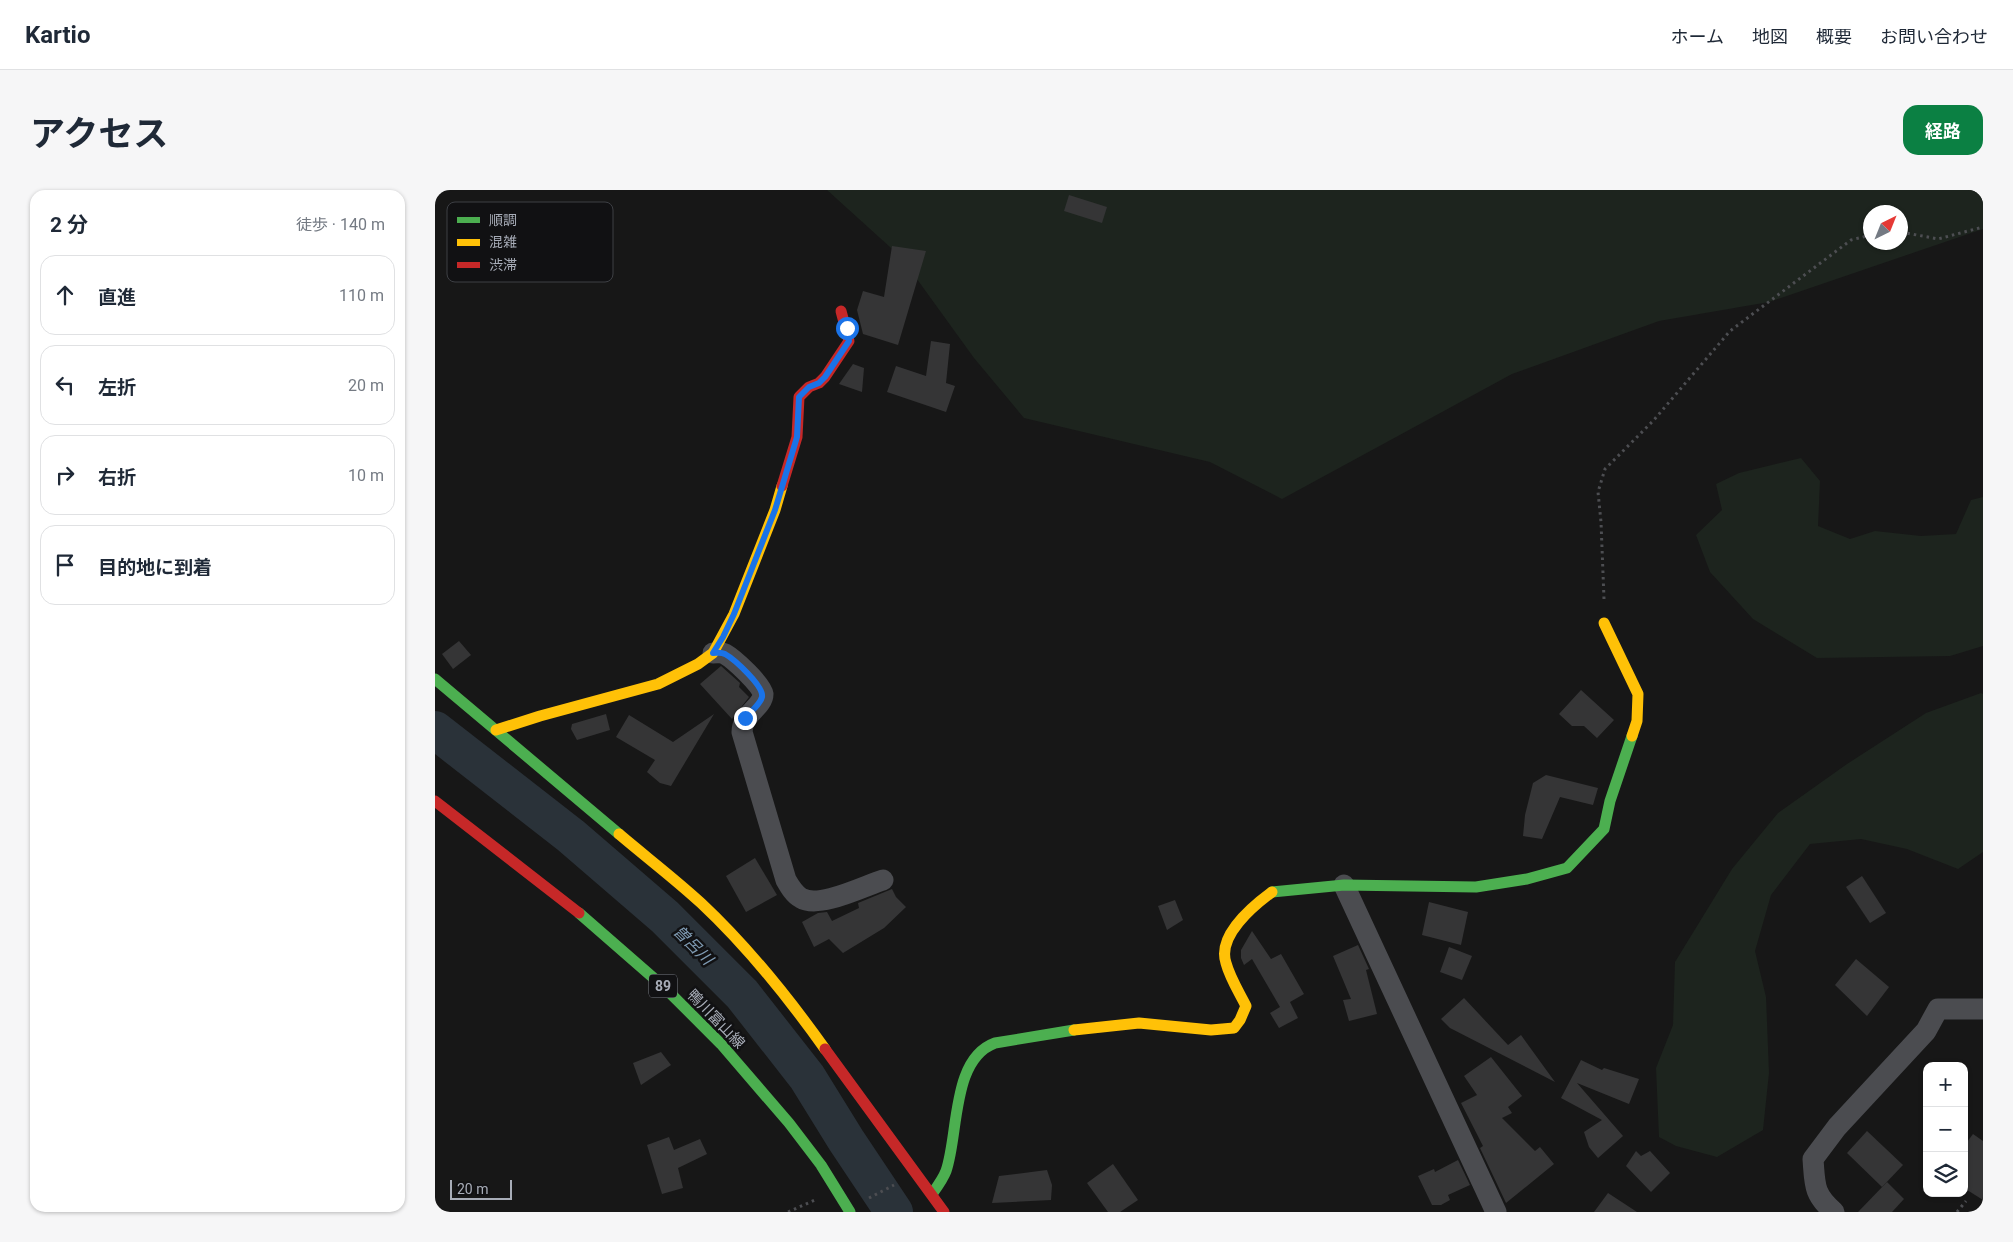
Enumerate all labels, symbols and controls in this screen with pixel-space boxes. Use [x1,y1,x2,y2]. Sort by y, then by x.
text: Kartio [25,21,91,49]
text: ホーム [1671,26,1724,47]
text: 地図 [1752,26,1788,47]
text: 概要 [1816,26,1852,47]
text: お問い合わせ [1880,26,1988,47]
button: 経路 [1903,105,1983,155]
text: アクセス [30,114,168,155]
legend [447,202,613,282]
north arrow [1863,205,1908,250]
text: 順調 [489,212,517,228]
text: 2 分 [50,213,88,237]
text: 徒歩 · 140 m [296,215,385,234]
text: 混雑 [489,234,517,250]
text: 渋滞 [489,257,517,273]
icon: ahead [51,281,79,309]
text: 直進 [98,286,136,309]
text: 110 m [339,286,384,305]
route start [836,317,859,340]
icon: left [51,371,79,399]
text: 左折 [98,376,136,399]
text: 20 m [348,376,384,395]
icon: right [51,461,79,489]
text: 右折 [98,466,136,489]
text: 10 m [348,466,384,485]
icon: arrive [51,551,79,579]
text: 目的地に到着 [98,556,212,579]
route end [734,707,757,730]
water label: 曽呂川 [669,921,718,970]
road number: 89 [649,974,677,998]
street label: 鴨川富山線 [683,986,749,1052]
map controls [1923,1062,1968,1197]
button: + [1923,1062,1968,1107]
button: − [1923,1107,1968,1152]
button: layers [1923,1152,1968,1197]
scale bar [450,1177,513,1200]
text: 20 m [457,1181,489,1197]

